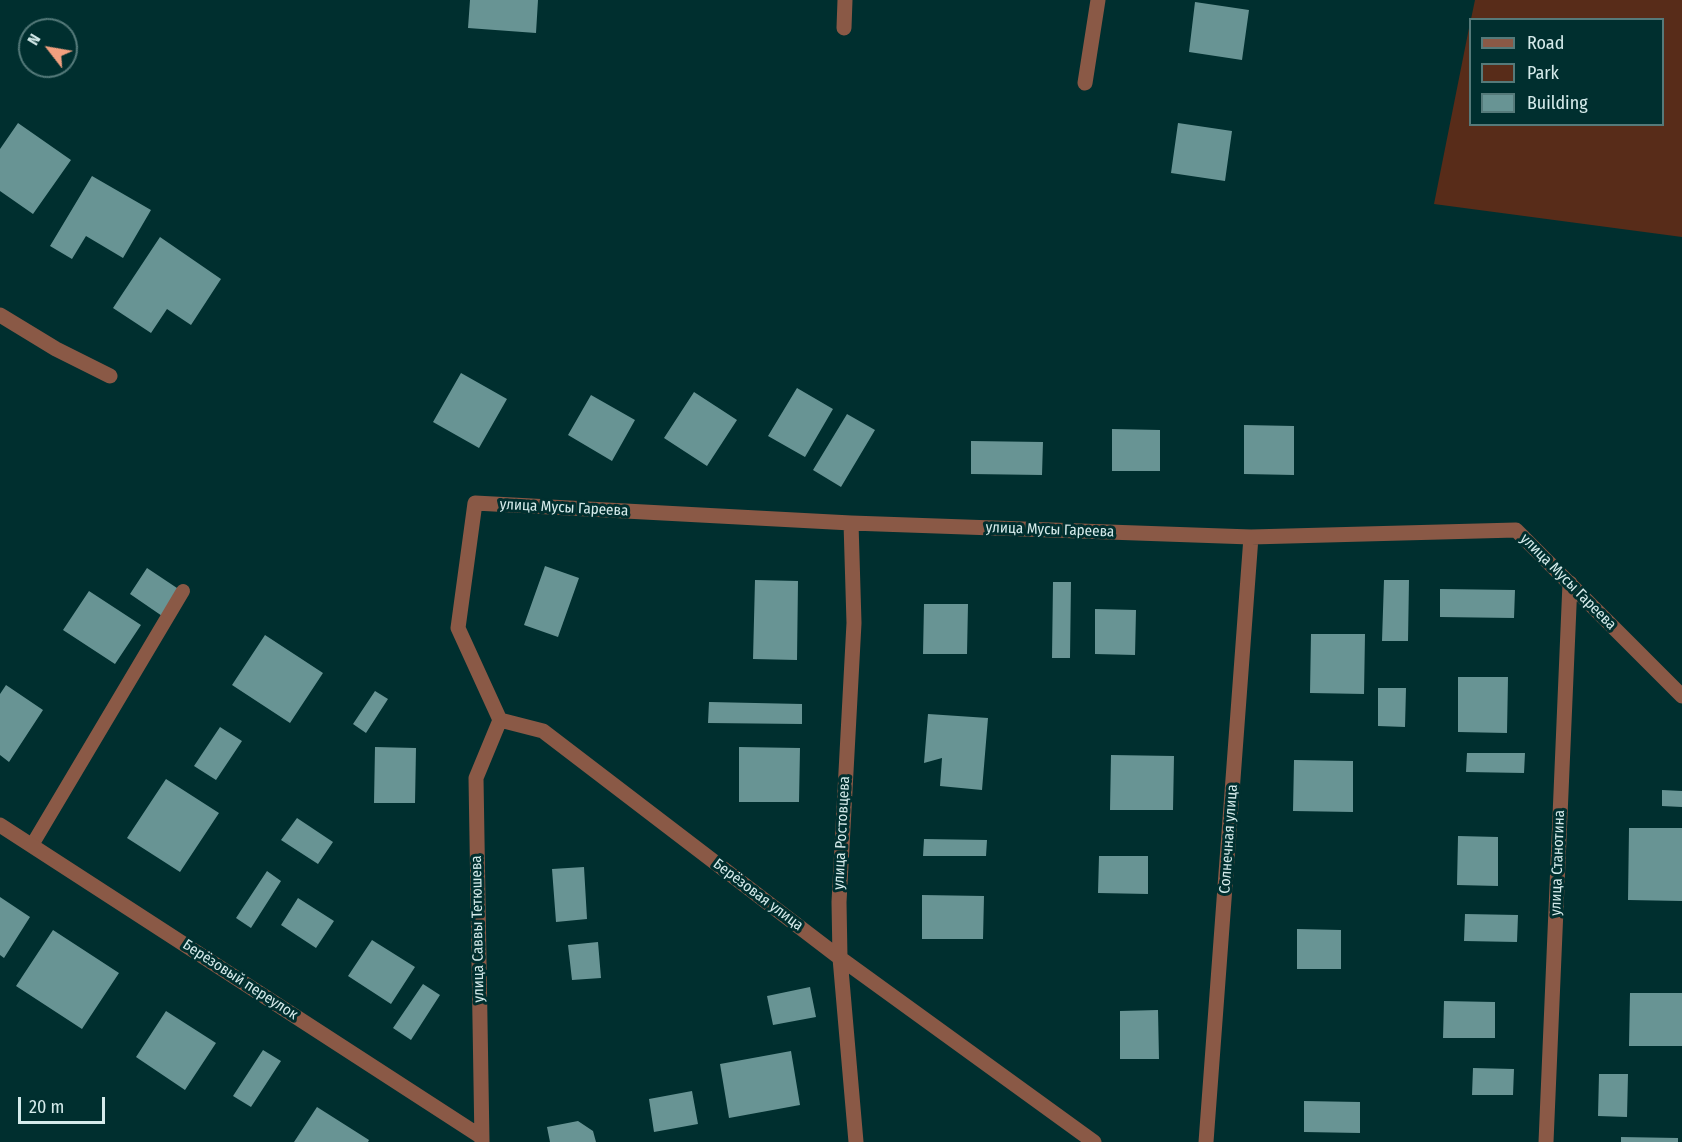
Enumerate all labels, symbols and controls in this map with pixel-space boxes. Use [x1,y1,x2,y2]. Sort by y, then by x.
north arrow [18,18,78,78]
legend [1469,18,1664,126]
text: N [23,30,44,49]
text: Road [1527,32,1564,54]
text: Park [1527,62,1559,84]
text: Building [1527,92,1588,114]
street label: улица Мусы Гареева [499,496,629,520]
street label: улица Мусы Гареева [985,519,1115,541]
street label: улица Мусы Гареева [1516,530,1620,634]
street label: улица Ростовцева [830,776,854,890]
street label: Солнечная улица [1216,784,1242,894]
street label: улица Станотина [1547,810,1569,916]
street label: улица Саввы Тетюшева [468,855,488,1003]
street label: Берёзовая улица [709,855,807,935]
street label: Берёзовый переулок [179,936,301,1024]
scale bar [21,1085,108,1123]
text: 20 m [29,1096,64,1118]

